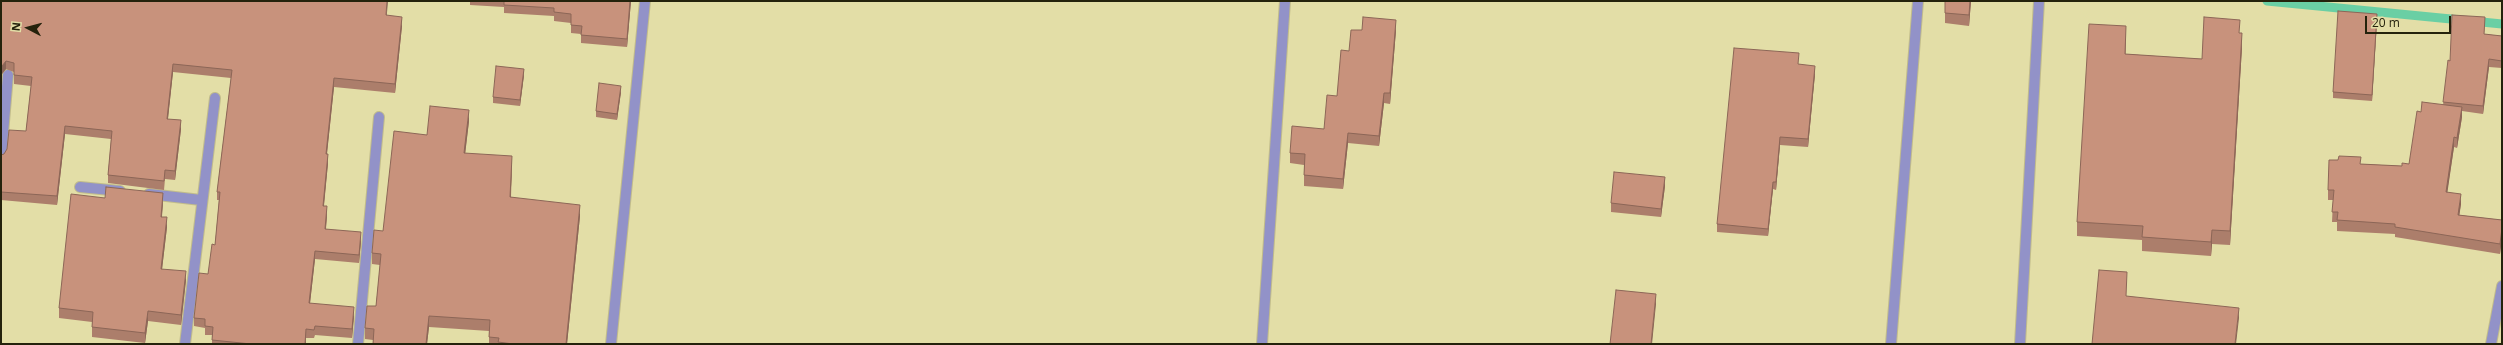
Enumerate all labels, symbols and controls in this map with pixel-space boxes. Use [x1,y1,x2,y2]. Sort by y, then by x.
north arrow [8,8,48,48]
scale bar [2367,8,2453,34]
text: 20 m [2372,14,2400,31]
text: N [8,21,23,32]

